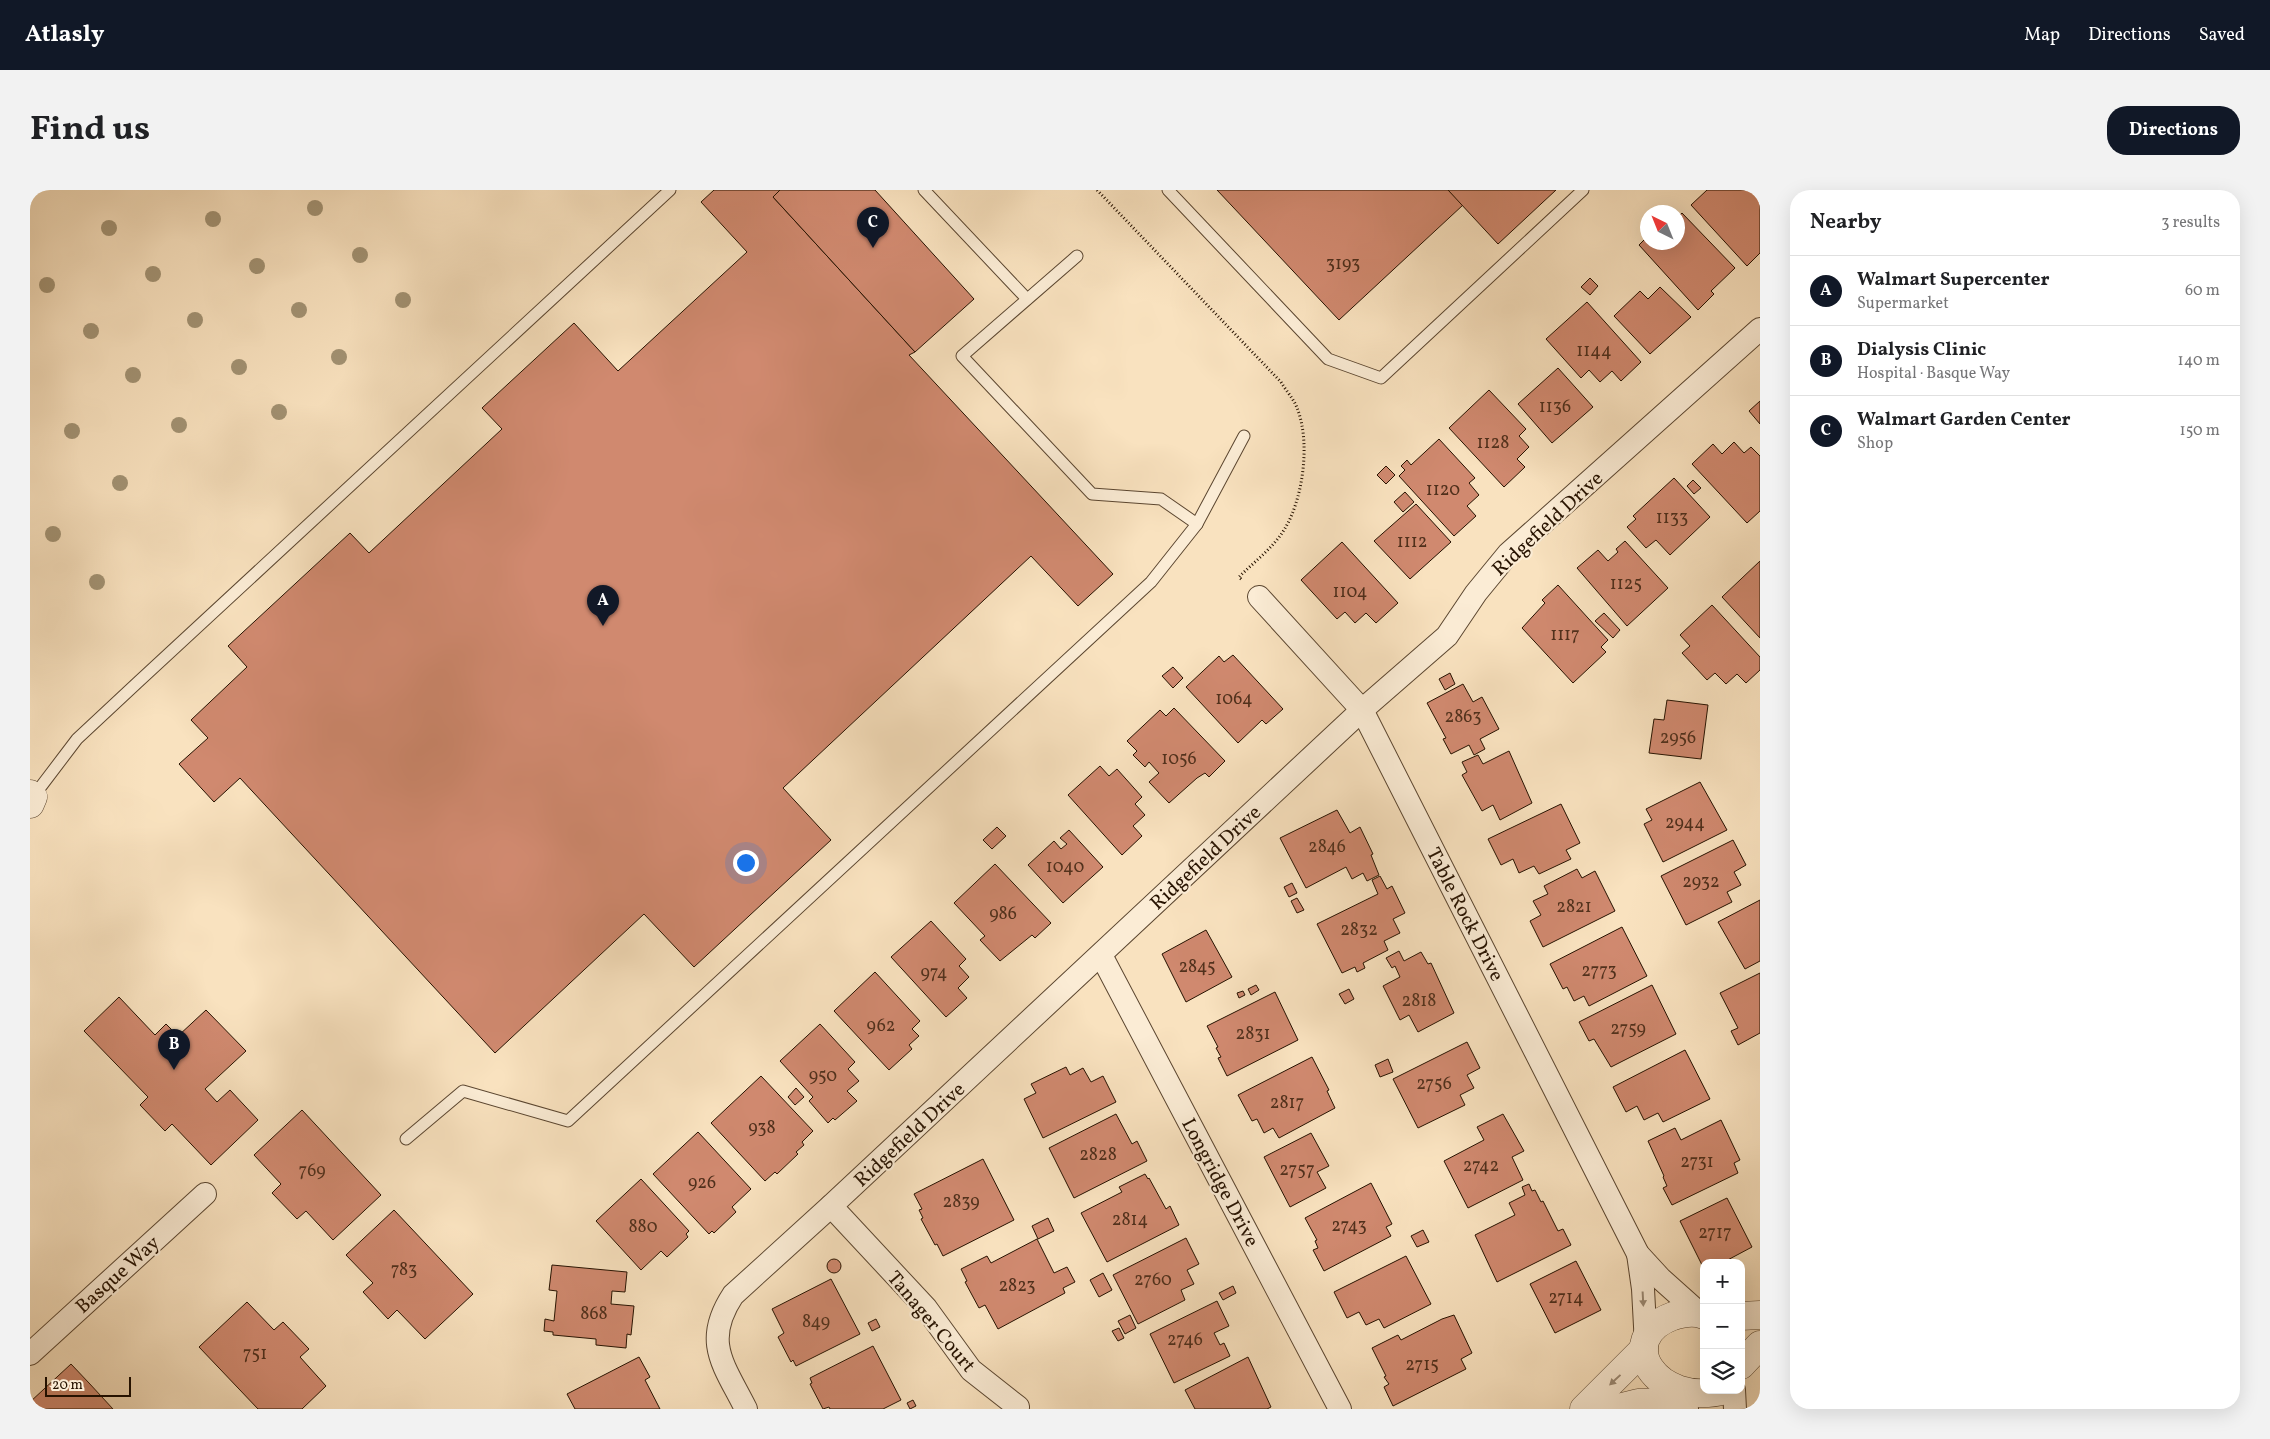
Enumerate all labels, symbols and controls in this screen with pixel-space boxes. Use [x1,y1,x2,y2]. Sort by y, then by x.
text: Atlasly [25,18,104,52]
text: Map [2024,23,2060,48]
text: Directions [2088,23,2171,48]
text: Saved [2199,23,2245,48]
text: Find us [30,106,150,154]
button: Directions [2107,106,2240,155]
north arrow [1640,205,1685,250]
pin: C [857,207,889,248]
text: Nearby [1810,208,1881,237]
text: 3 results [2161,212,2220,234]
house number: 3193 [1326,252,1360,277]
text: Walmart Supercenter [1857,267,2050,293]
text: A [1820,280,1832,302]
text: 60 m [2185,280,2220,302]
text: Supermarket [1857,293,1949,315]
text: Dialysis Clinic [1857,337,1986,363]
house number: 1144 [1576,339,1612,364]
text: B [1821,350,1831,372]
text: 140 m [2178,350,2220,372]
text: Hospital · Basque Way [1857,363,2010,385]
house number: 1136 [1539,395,1571,420]
text: Walmart Garden Center [1857,407,2071,433]
text: C [1821,420,1831,442]
text: 150 m [2179,420,2220,442]
house number: 1128 [1477,431,1509,456]
text: Shop [1857,433,1893,455]
street label: Ridgefield Drive [1487,466,1610,583]
house number: 1120 [1426,478,1460,503]
house number: 1133 [1656,506,1688,531]
house number: 1112 [1397,530,1427,555]
house number: 1125 [1610,572,1642,597]
house number: 1104 [1332,580,1368,605]
pin: A [587,585,619,626]
house number: 1117 [1550,623,1580,648]
house number: 1064 [1215,687,1253,712]
house number: 2863 [1445,705,1481,730]
house number: 2956 [1660,726,1696,751]
house number: 1056 [1161,747,1197,772]
street label: Ridgefield Drive [1145,800,1268,917]
house number: 2944 [1665,811,1705,836]
house number: 2846 [1308,835,1346,860]
street label: Table Rock Drive [1418,843,1510,987]
your location [733,850,759,876]
house number: 1040 [1046,855,1084,880]
house number: 2932 [1682,870,1720,895]
house number: 2821 [1556,895,1592,920]
house number: 986 [989,902,1017,927]
house number: 2832 [1340,918,1378,943]
house number: 2845 [1178,955,1216,980]
house number: 2773 [1581,959,1617,984]
house number: 974 [920,961,948,986]
house number: 2818 [1402,989,1436,1014]
house number: 962 [867,1014,895,1039]
house number: 2759 [1610,1017,1646,1042]
house number: 2831 [1235,1022,1271,1047]
pin: B [158,1029,190,1070]
house number: 950 [809,1064,837,1089]
house number: 2756 [1416,1072,1452,1097]
street label: Ridgefield Drive [849,1077,972,1194]
house number: 2817 [1270,1091,1304,1116]
street label: Longridge Drive [1173,1114,1265,1252]
house number: 938 [748,1116,776,1141]
house number: 2828 [1079,1143,1117,1168]
house number: 2731 [1680,1150,1714,1175]
house number: 2742 [1463,1154,1499,1179]
house number: 2757 [1279,1158,1315,1183]
house number: 769 [298,1159,326,1184]
house number: 926 [688,1171,716,1196]
house number: 2839 [942,1190,980,1215]
house number: 2814 [1112,1208,1148,1233]
house number: 2743 [1331,1214,1367,1239]
house number: 880 [628,1215,658,1240]
house number: 2717 [1698,1221,1732,1246]
street label: Basque Way [70,1230,167,1321]
house number: 783 [391,1258,417,1283]
map controls [1700,1259,1745,1394]
button: + [1700,1259,1745,1304]
street label: Tanager Court [880,1265,981,1379]
house number: 2760 [1134,1268,1172,1293]
house number: 2823 [998,1274,1036,1299]
house number: 2714 [1548,1286,1584,1311]
one-way arrow [1640,1291,1648,1307]
house number: 868 [580,1302,608,1327]
button: − [1700,1304,1745,1349]
house number: 849 [802,1310,830,1335]
house number: 2746 [1167,1328,1203,1353]
house number: 751 [243,1342,267,1367]
button: layers [1700,1349,1745,1394]
house number: 2715 [1405,1353,1439,1378]
scale bar [45,1374,131,1397]
one-way arrow [1609,1374,1621,1386]
text: 20 m [52,1376,83,1395]

